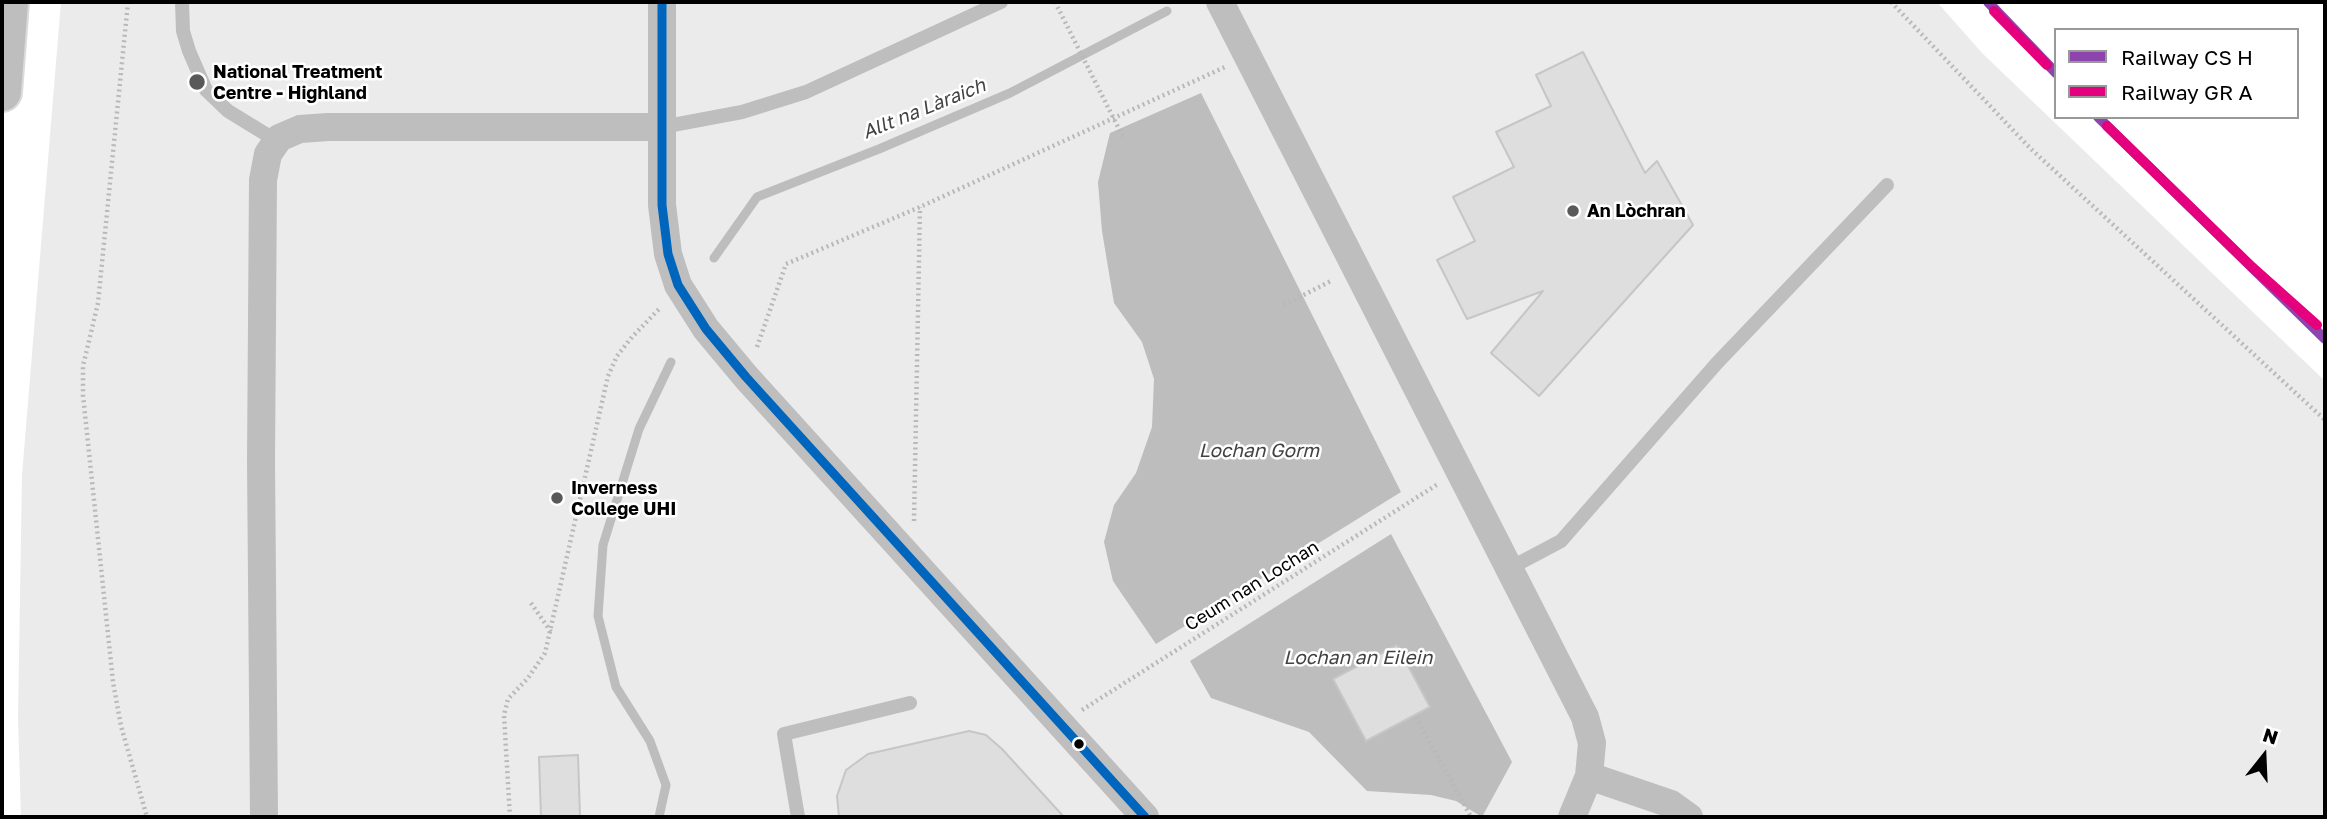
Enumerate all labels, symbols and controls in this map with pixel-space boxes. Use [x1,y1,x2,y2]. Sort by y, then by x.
legend [2054,28,2299,119]
text: Railway CS H [2121,44,2253,70]
place label: National Treatment Centre - Highland [213,61,382,104]
marker: National Treatment Centre - Highland [187,72,207,92]
water label: Allt na Làraich [859,74,989,144]
text: Railway GR A [2121,79,2253,105]
place label: An Lòchran [1587,200,1686,222]
marker: An Lòchran [1565,203,1581,219]
water label: Lochan Gorm [1199,440,1319,462]
place label: Inverness College UHI [571,477,676,520]
marker: Inverness College UHI [549,490,565,506]
street label: Ceum nan Lochan [1181,536,1323,636]
water label: Lochan an Eilein [1284,647,1432,669]
north arrow [2229,721,2299,791]
text: N [2260,722,2281,749]
unlabelled marker [1072,737,1086,751]

